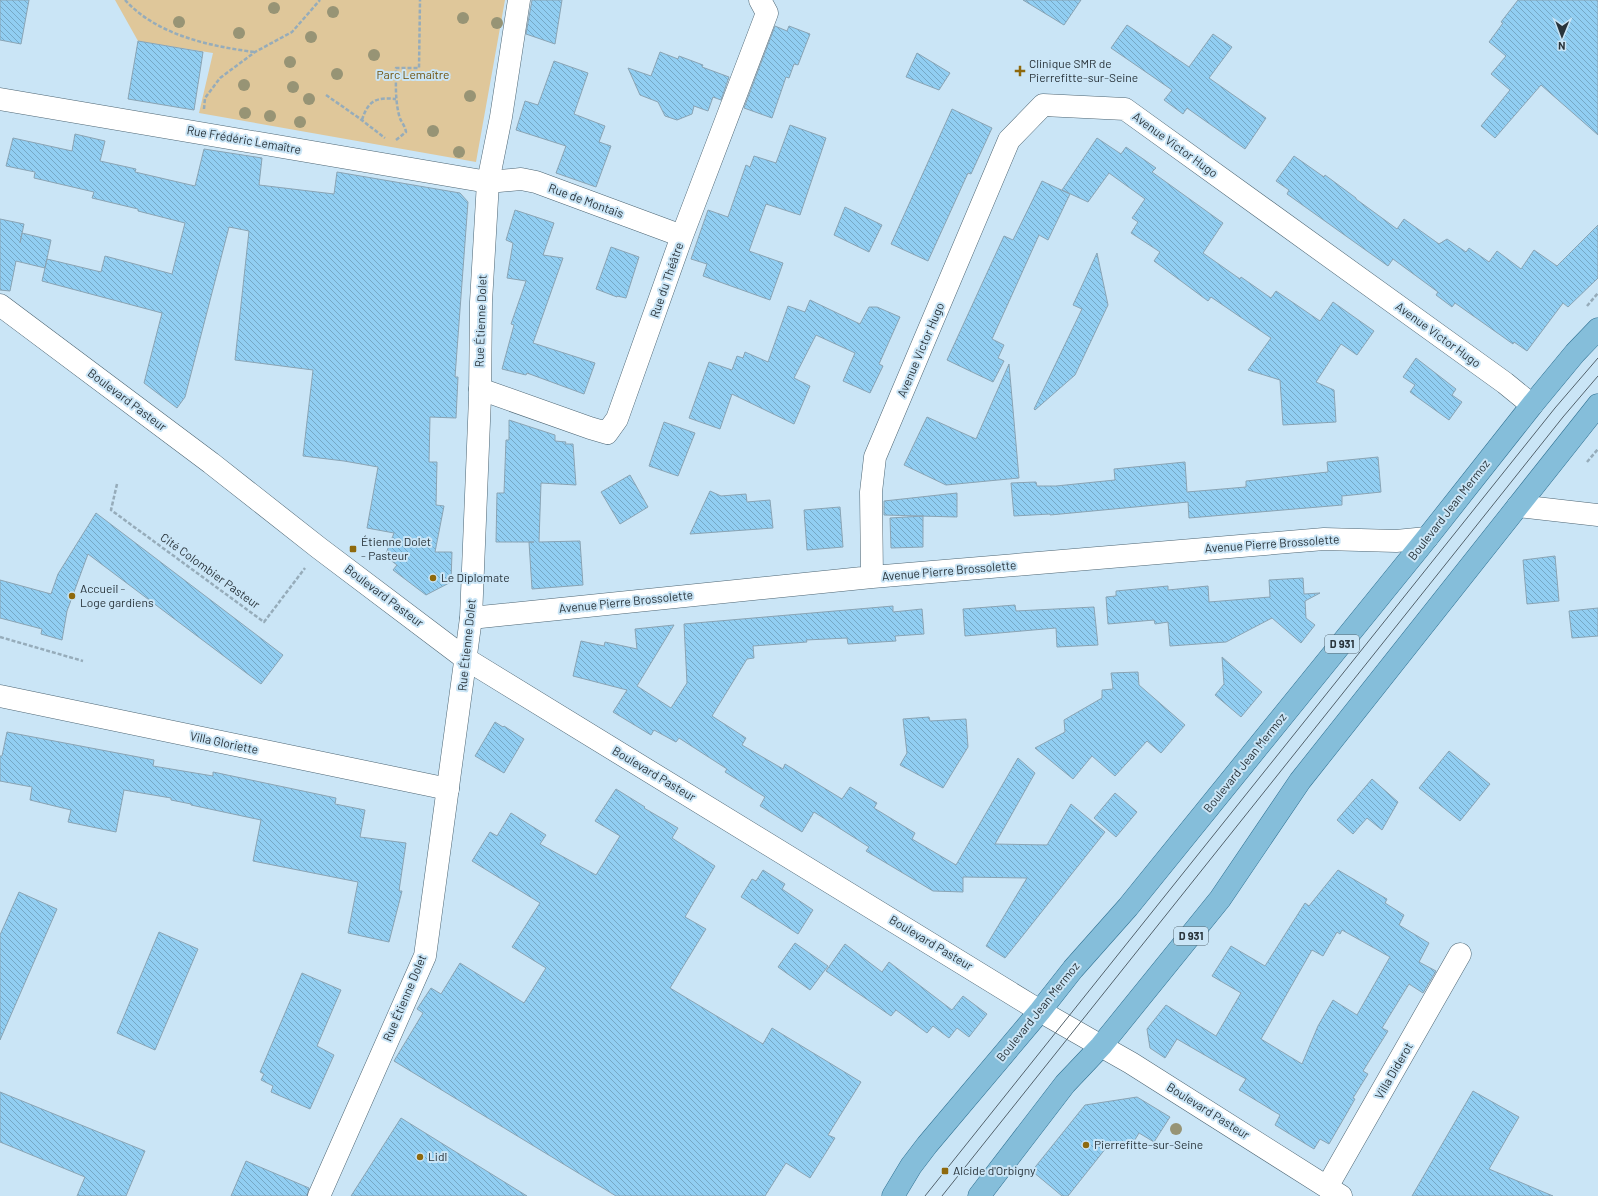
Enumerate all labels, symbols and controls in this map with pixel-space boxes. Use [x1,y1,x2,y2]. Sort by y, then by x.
north arrow [1542,16,1582,56]
text: N [1558,40,1566,53]
place label: Clinique SMR de Pierrefitte-sur-Seine [1029,56,1138,84]
marker: Clinique SMR de Pierrefitte-sur-Seine [1014,65,1026,77]
park label: Parc Lemaître [376,67,450,81]
street label: Avenue Victor Hugo [1130,109,1221,180]
street label: Rue Frédéric Lemaître [186,122,302,156]
street label: Rue de Montais [547,180,626,220]
street label: Rue du Théâtre [647,240,685,319]
street label: Rue Étienne Dolet [471,274,489,368]
street label: Avenue Victor Hugo [1393,299,1484,370]
street label: Avenue Victor Hugo [894,300,946,399]
street label: Boulevard Pasteur [86,365,170,434]
street label: Boulevard Jean Mermoz [1405,456,1492,562]
street label: Cité Colombier Pasteur [158,529,264,611]
street label: Avenue Pierre Brossolette [1204,531,1340,555]
place label: Étienne Dolet - Pasteur [361,534,431,562]
marker: Étienne Dolet - Pasteur [348,544,358,554]
street label: Avenue Pierre Brossolette [881,557,1017,583]
street label: Boulevard Pasteur [343,561,427,630]
place label: Le Diplomate [441,570,510,584]
marker: Le Diplomate [428,573,438,583]
place label: Accueil - Loge gardiens [80,581,154,609]
street label: Avenue Pierre Brossolette [558,587,694,615]
marker: Accueil - Loge gardiens [67,591,77,601]
street label: Rue Étienne Dolet [454,598,478,692]
road number: D 931 [1325,635,1359,653]
street label: Boulevard Jean Mermoz [1200,710,1289,815]
street label: Villa Gloriette [189,728,260,756]
street label: Boulevard Pasteur [610,743,699,804]
street label: Boulevard Pasteur [887,912,976,973]
road number: D 931 [1174,927,1208,945]
street label: Rue Étienne Dolet [380,952,429,1043]
street label: Boulevard Jean Mermoz [993,959,1082,1064]
street label: Villa Diderot [1371,1040,1415,1101]
street label: Boulevard Pasteur [1165,1079,1253,1142]
place label: Pierrefitte-sur-Seine [1094,1137,1203,1151]
marker: Pierrefitte-sur-Seine [1081,1140,1091,1150]
place label: Lidl [428,1149,447,1163]
marker: Lidl [415,1152,425,1162]
place label: Alcide d'Orbigny [953,1163,1036,1177]
marker: Alcide d'Orbigny [940,1166,950,1176]

